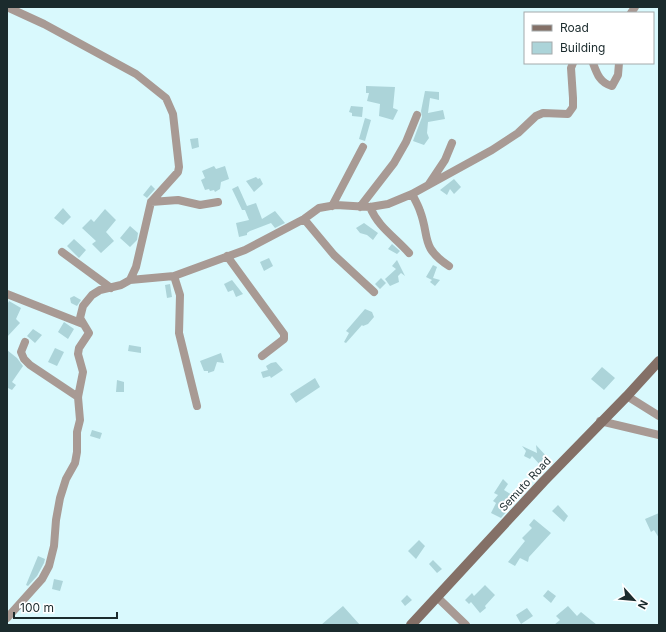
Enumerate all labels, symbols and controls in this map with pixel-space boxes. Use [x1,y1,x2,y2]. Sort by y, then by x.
legend [524,12,654,64]
text: Road [560,20,589,35]
text: Building [560,40,605,55]
street label: Semuto Road [496,454,554,514]
north arrow [614,580,654,620]
scale bar [14,594,117,620]
text: N [635,598,651,611]
text: 100 m [20,600,54,615]

